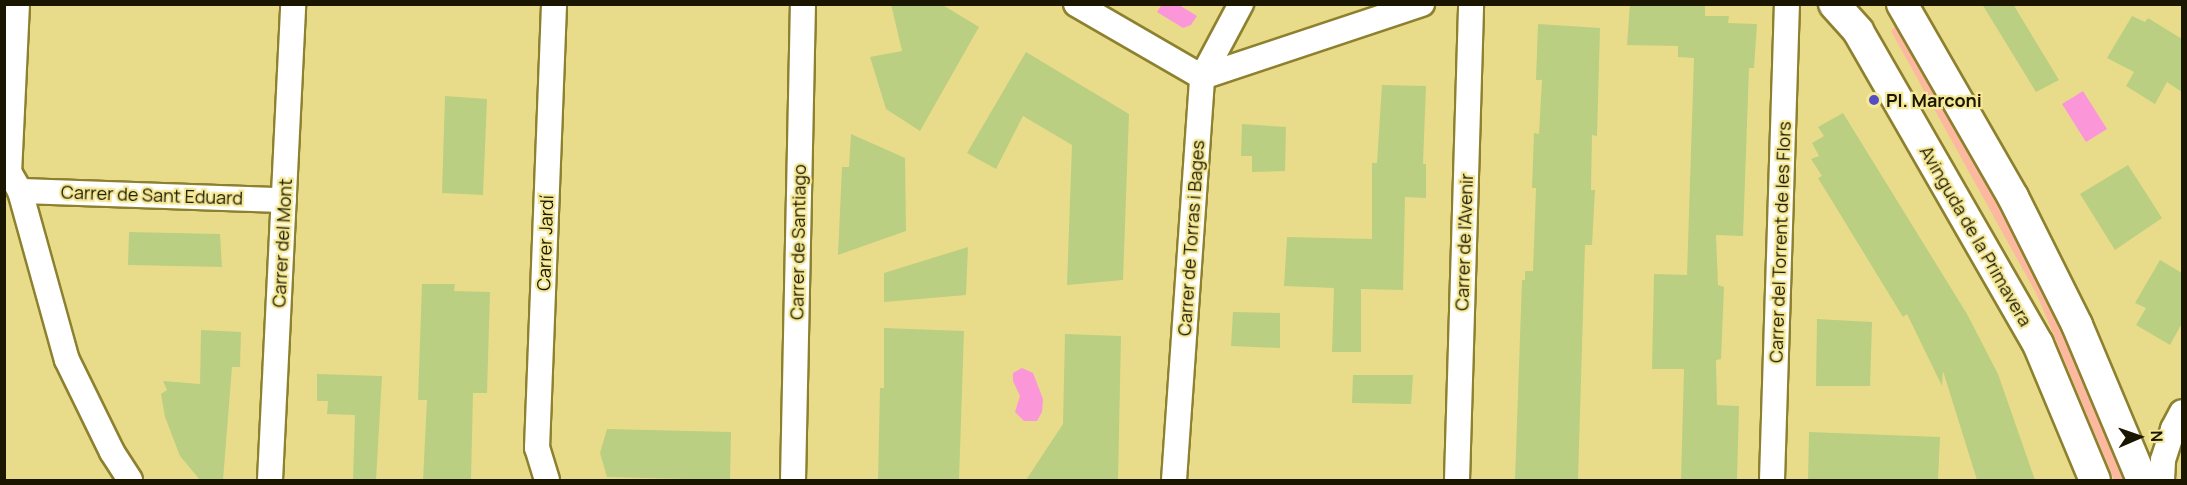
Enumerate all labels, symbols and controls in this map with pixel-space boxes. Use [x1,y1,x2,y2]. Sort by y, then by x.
place label: Pl. Marconi [1886,89,1982,111]
marker: Pl. Marconi [1867,93,1881,107]
street label: Carrer del Torrent de les Flors [1765,121,1795,363]
street label: Carrer de Torras i Bages [1173,139,1209,337]
street label: Avinguda de la Primavera [1915,142,2037,330]
street label: Carrer de Santiago [786,164,810,320]
street label: Carrer de l'Avenir [1451,173,1477,311]
street label: Carrer del Mont [268,178,296,308]
street label: Carrer de Sant Eduard [61,181,243,209]
street label: Carrer Jardí [533,195,557,291]
north arrow [2109,407,2169,467]
text: N [2146,430,2168,443]

